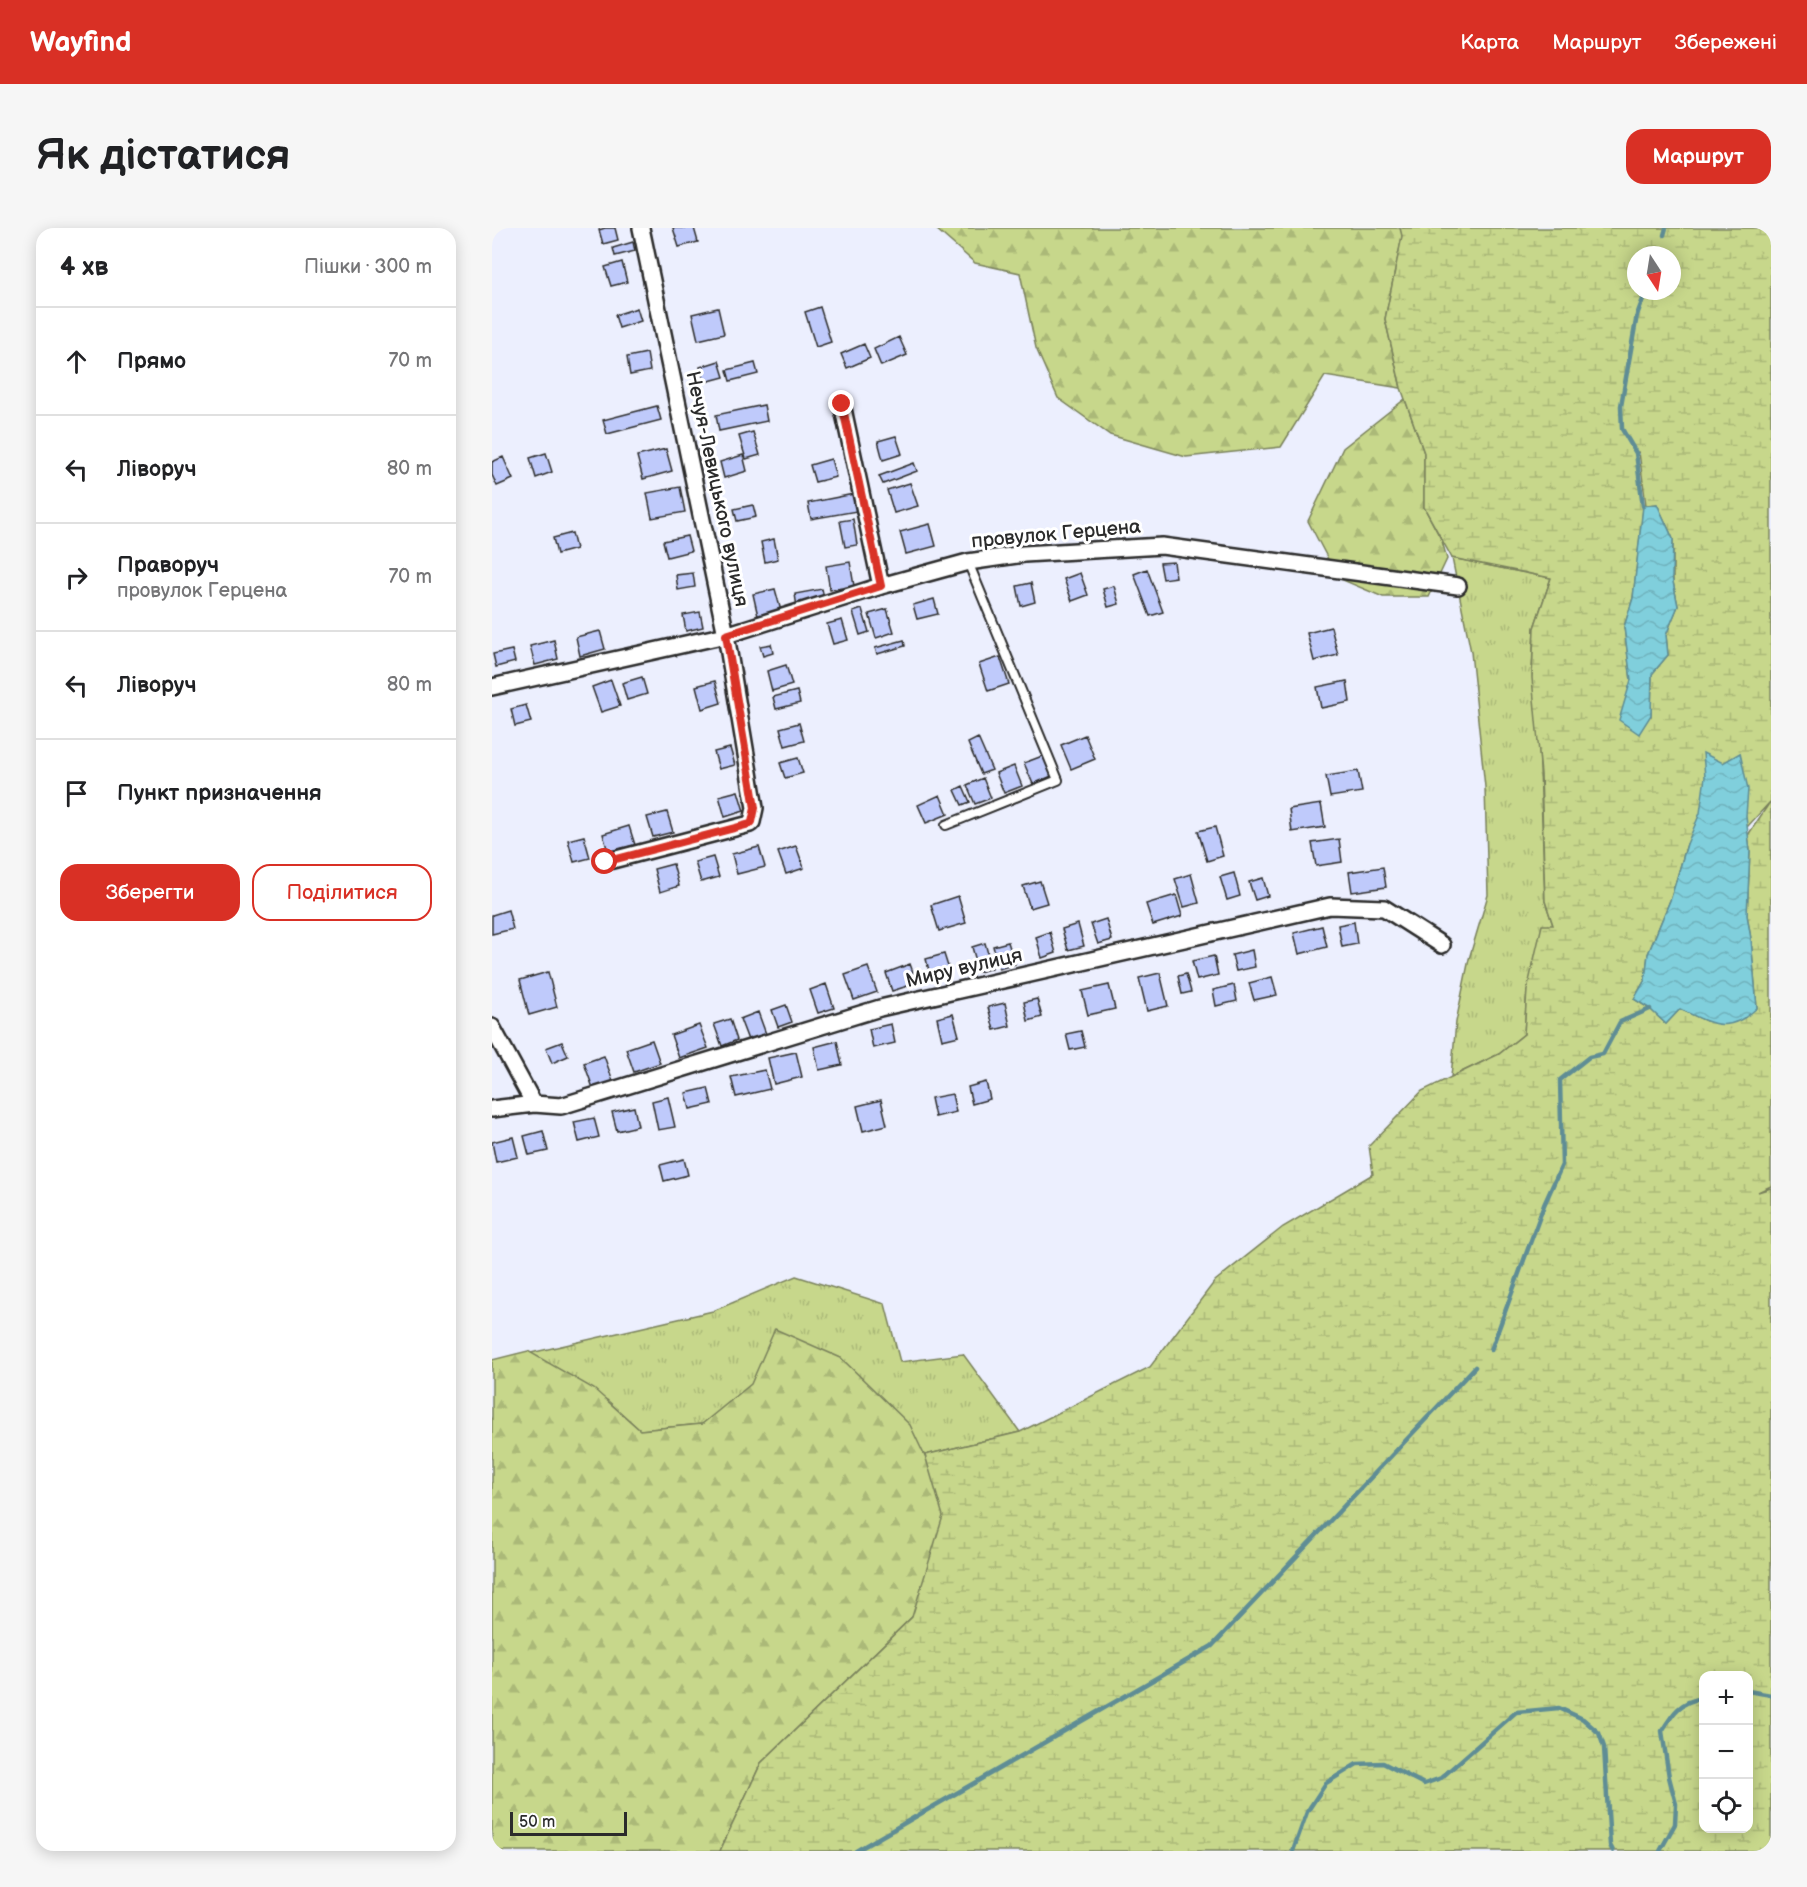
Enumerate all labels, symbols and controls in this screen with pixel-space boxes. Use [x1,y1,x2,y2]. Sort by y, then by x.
text: Wayfind [30,26,131,59]
text: Карта [1460,30,1519,55]
text: Маршрут [1552,30,1642,55]
text: Збережені [1675,30,1777,55]
button: Маршрут [1626,129,1771,184]
text: Як дістатися [36,131,290,182]
north arrow [1627,246,1681,300]
text: 4 хв [60,252,108,283]
text: Пішки · 300 m [304,255,432,279]
icon: ahead [60,345,93,378]
text: Прямо [117,348,186,375]
text: 70 m [388,349,432,373]
street label: Нечуя-Левицького вулиця [680,369,754,609]
route end [828,390,854,416]
icon: left [60,453,93,486]
text: Ліворуч [117,456,197,483]
text: 80 m [387,457,432,481]
street label: провулок Герцена [970,515,1142,553]
text: Праворуч [117,552,219,579]
icon: right [60,561,93,594]
text: 70 m [388,565,432,589]
text: провулок Герцена [117,579,287,603]
icon: left [60,669,93,702]
text: Ліворуч [117,672,197,699]
text: 80 m [387,673,432,697]
icon: arrive [60,777,93,810]
text: Пункт призначення [117,780,322,807]
route start [591,848,617,874]
button: Зберегти [60,864,240,921]
button: Поділитися [252,864,432,921]
street label: Миру вулиця [903,943,1025,993]
map controls [1699,1671,1753,1833]
button: + [1699,1671,1753,1725]
button: − [1699,1725,1753,1779]
button: locate [1699,1779,1753,1833]
scale bar [510,1809,627,1836]
text: 50 m [519,1813,555,1832]

